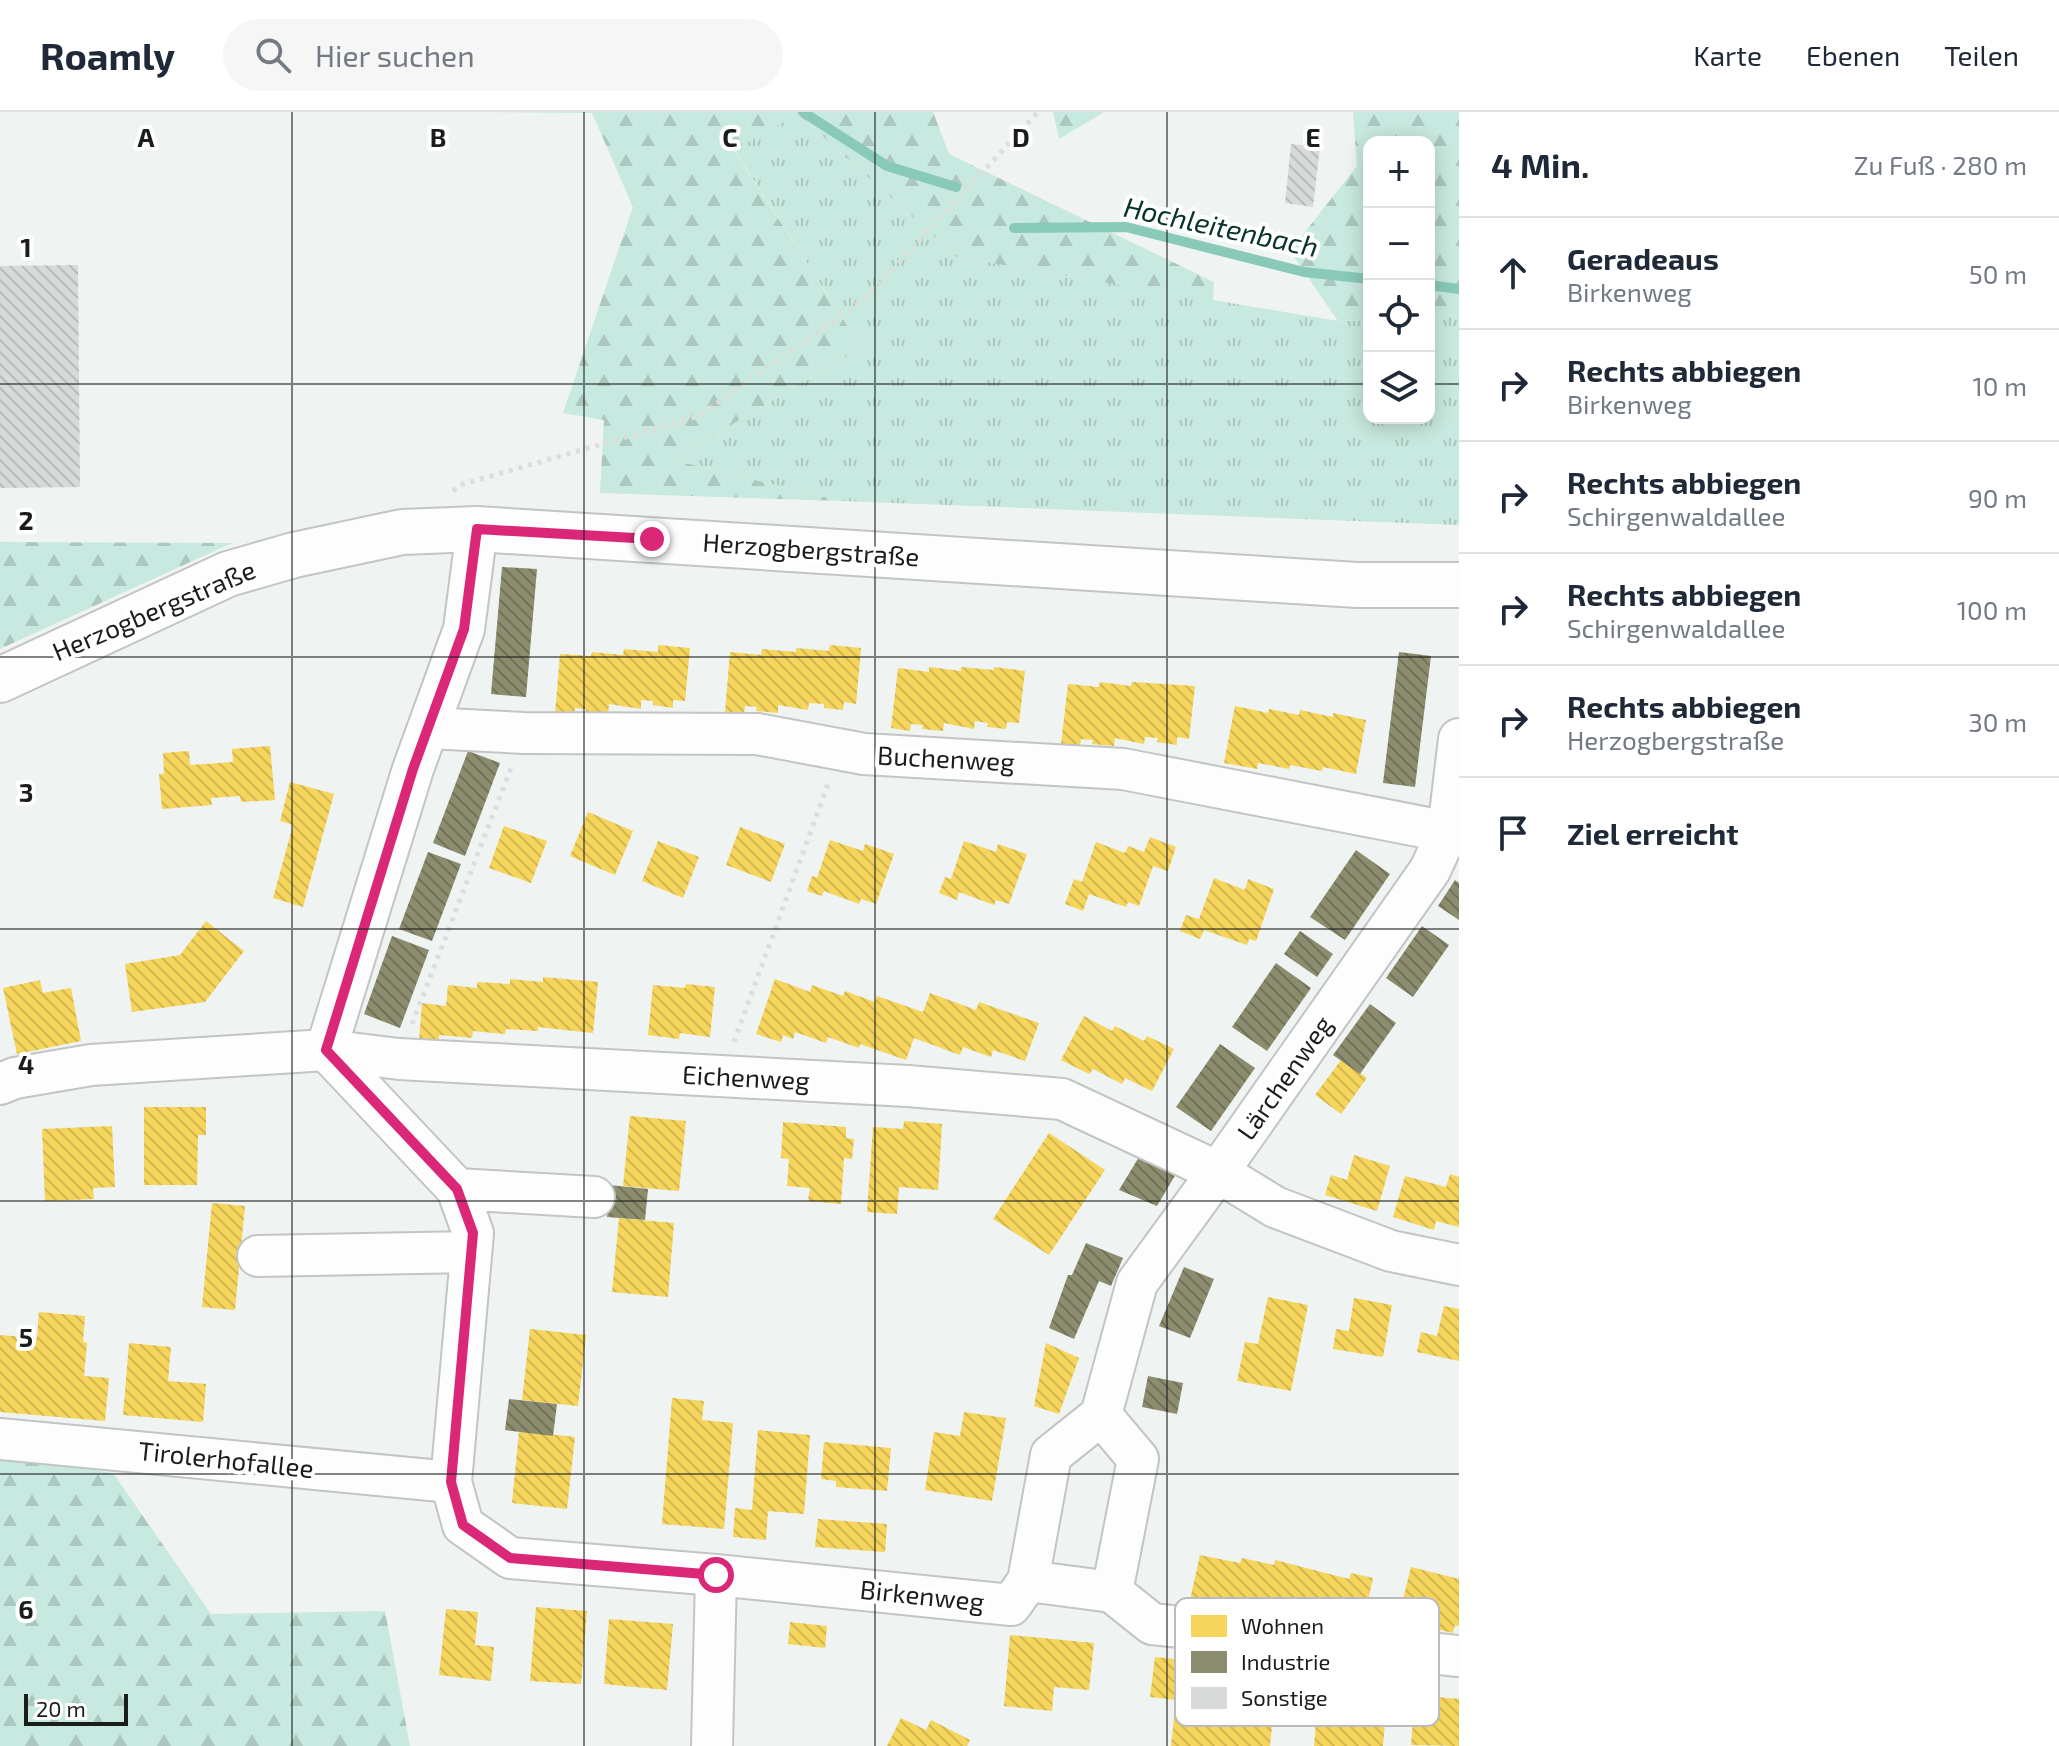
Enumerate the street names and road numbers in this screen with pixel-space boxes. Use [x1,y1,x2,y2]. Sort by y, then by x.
street label: Herzogbergstraße [702,525,921,572]
street label: Herzogbergstraße [47,553,259,666]
street label: Buchenweg [877,738,1016,777]
street label: Lärchenweg [1230,1009,1338,1145]
street label: Eichenweg [681,1058,811,1095]
street label: Tirolerhofallee [137,1434,315,1483]
street label: Birkenweg [859,1573,986,1616]

